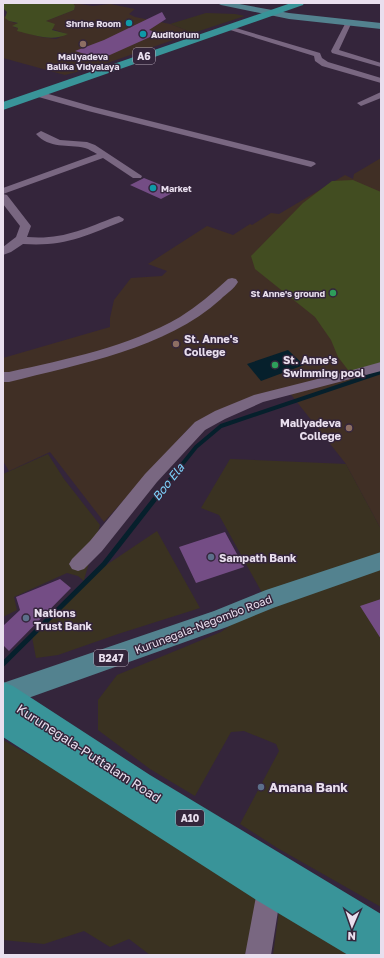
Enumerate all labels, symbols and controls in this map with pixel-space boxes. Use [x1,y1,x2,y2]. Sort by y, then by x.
place label: Shrine Room [66,18,121,29]
marker: Shrine Room [124,18,134,28]
marker: Auditorium [138,29,148,39]
place label: Auditorium [151,29,199,40]
marker: Maliyadeva Balika Vidyalaya [78,39,88,49]
road number: A6 [133,48,155,64]
place label: Maliyadeva Balika Vidyalaya [47,51,119,72]
marker: Market [148,183,158,193]
place label: Market [161,183,192,194]
place label: St Anne's ground [251,288,325,299]
marker: St Anne's ground [328,288,338,298]
place label: St. Anne's College [184,332,239,358]
marker: St. Anne's College [171,339,181,349]
place label: St. Anne's Swimming pool [283,353,365,379]
marker: St. Anne's Swimming pool [270,360,280,370]
place label: Maliyadeva College [280,416,341,442]
marker: Maliyadeva College [344,423,354,433]
water label: Boo Ela [149,459,188,504]
place label: Sampath Bank [219,551,297,564]
marker: Sampath Bank [206,552,216,562]
street label: Kurunegala-Negombo Road [133,592,273,656]
place label: Nations Trust Bank [34,606,93,632]
marker: Nations Trust Bank [21,613,31,623]
road number: B247 [94,650,128,666]
street label: Kurunegala-Puttalam Road [14,700,164,806]
place label: Amana Bank [269,779,348,795]
marker: Amana Bank [256,782,266,792]
road number: A10 [176,810,204,826]
north arrow [332,906,372,946]
text: N [347,930,356,943]

